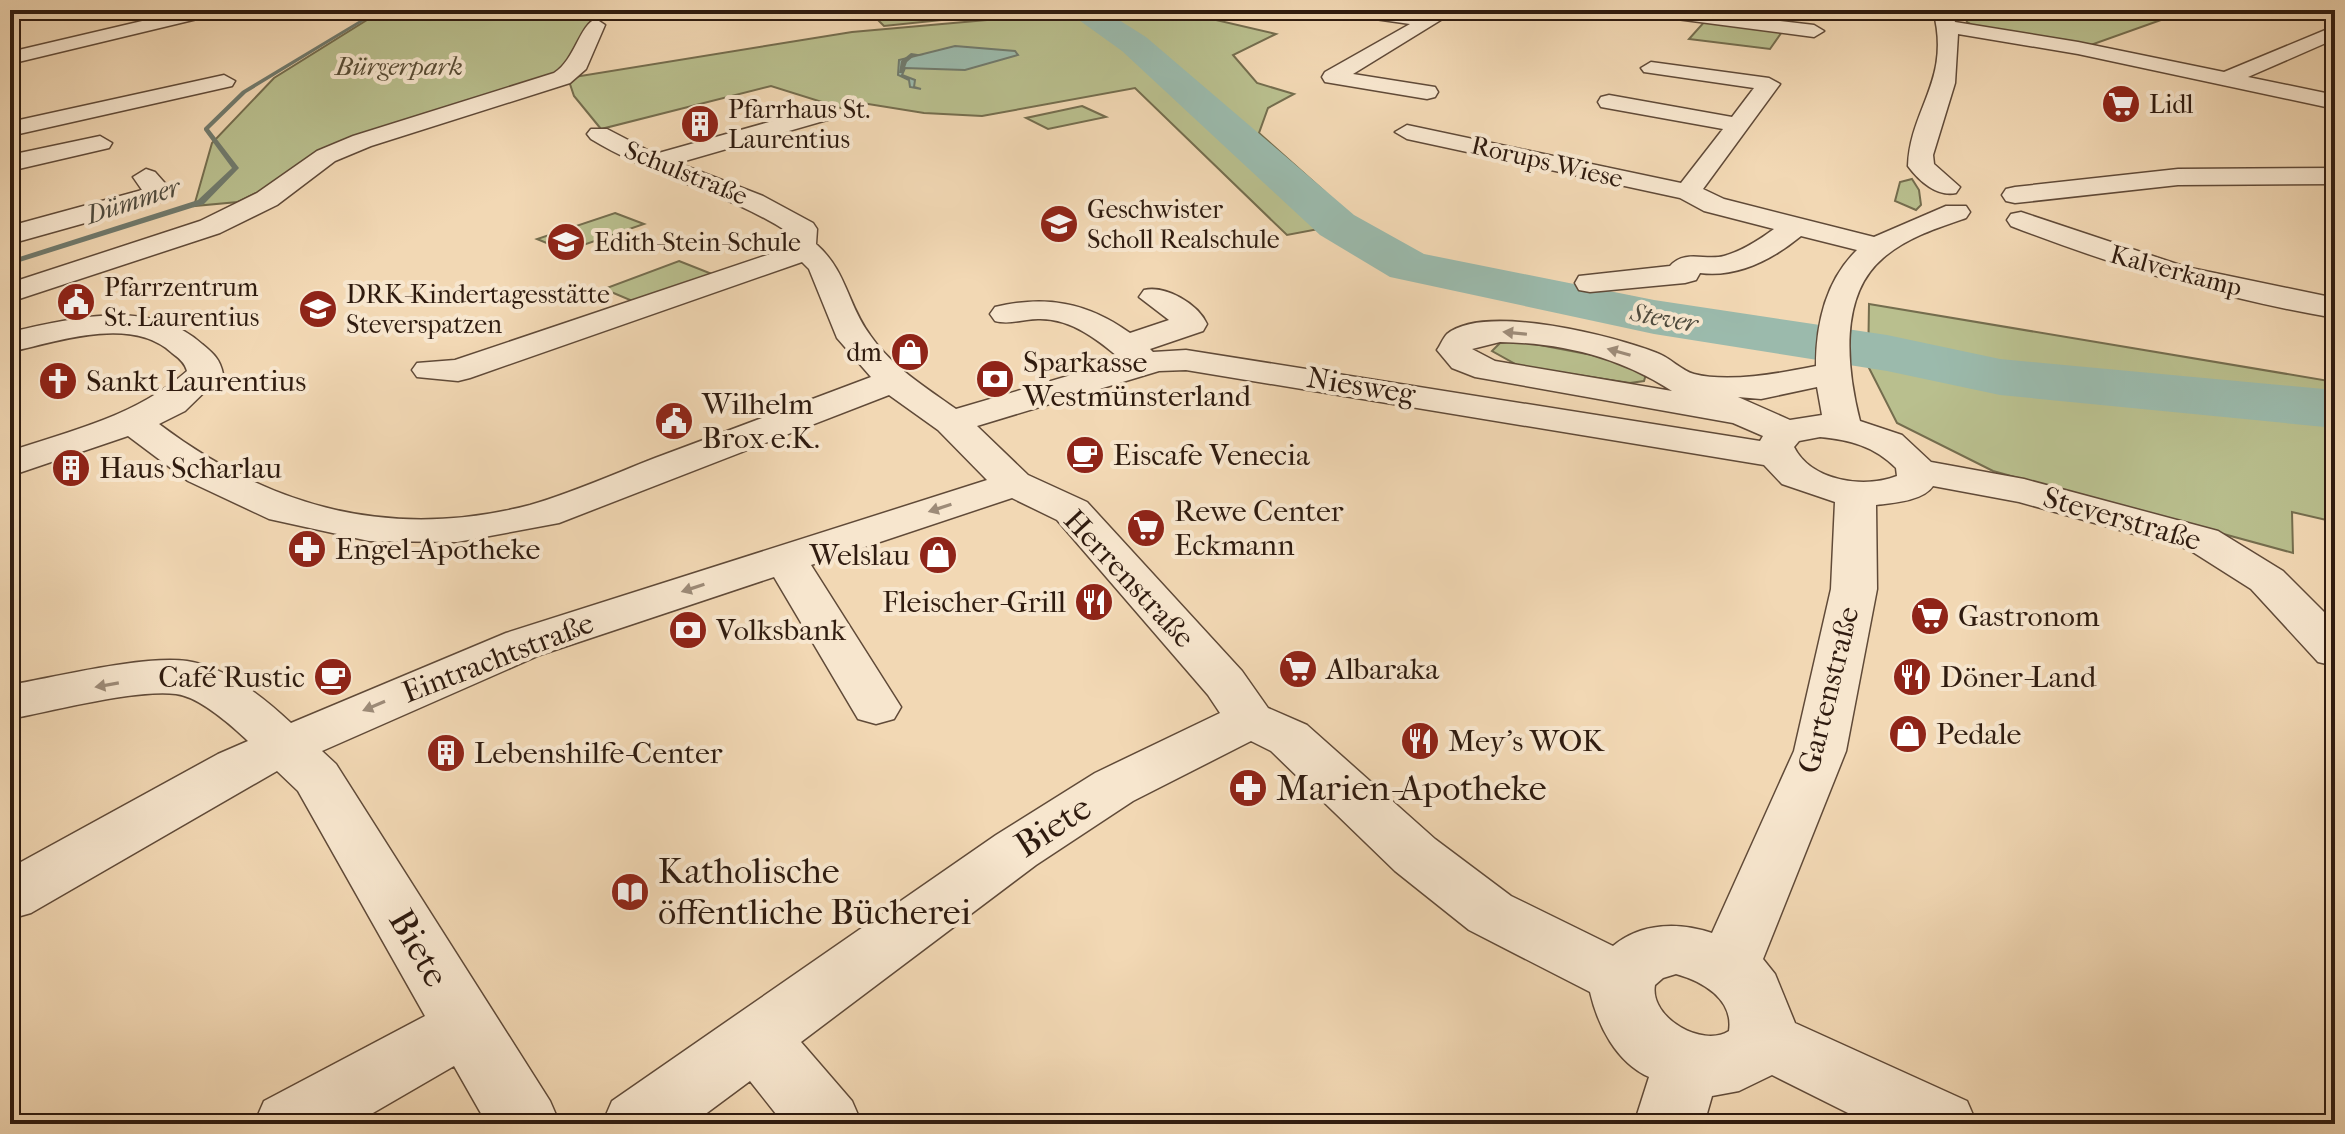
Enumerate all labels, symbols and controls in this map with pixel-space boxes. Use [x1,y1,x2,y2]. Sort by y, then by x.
park label: Bürgerpark [333,51,463,82]
supermarket icon: Lidl [2100,83,2142,125]
place label: Lidl [2149,89,2194,120]
place label: Pfarrhaus St. Laurentius [728,94,870,155]
building icon: Pfarrhaus St. Laurentius [679,103,721,145]
street label: Rorups Wiese [1468,129,1626,195]
street label: Schulstraße [620,134,752,212]
water label: Dümmer [80,171,186,231]
place label: Geschwister Scholl Realschule [1087,194,1280,255]
school or university icon: Geschwister Scholl Realschule [1038,203,1080,245]
school or university icon: Edith-Stein-Schule [545,221,587,263]
place label: Edith-Stein-Schule [594,227,801,258]
street label: Kalverkamp [2107,239,2245,303]
place label: Pfarrzentrum St. Laurentius [104,272,259,333]
place label: DRK-Kindertagesstätte Steverspatzen [346,279,610,340]
public building icon: Pfarrzentrum St. Laurentius [55,281,97,323]
school or university icon: DRK-Kindertagesstätte Steverspatzen [297,288,339,330]
water label: Stever [1627,297,1702,340]
one-way arrow [1502,326,1527,339]
shop icon: dm [889,331,931,373]
place label: dm [846,337,882,368]
place label: Sparkasse Westmünsterland [1022,345,1252,414]
one-way arrow [1607,345,1631,358]
bank icon: Sparkasse Westmünsterland [974,358,1016,400]
church icon: Sankt Laurentius [37,360,79,402]
street label: Niesweg [1304,360,1419,412]
place label: Sankt Laurentius [86,364,306,399]
place label: Wilhelm Brox e.K. [701,387,820,456]
public building icon: Wilhelm Brox e.K. [653,400,695,442]
cafe icon: Eiscafe Venecia [1064,434,1106,476]
place label: Eiscafe Venecia [1113,438,1311,473]
building icon: Haus Scharlau [50,447,92,489]
place label: Haus Scharlau [99,451,282,486]
street label: Steverstraße [2039,480,2205,558]
place label: Rewe Center Eckmann [1174,494,1344,563]
one-way arrow [928,502,952,515]
street label: Herrenstraße [1056,503,1202,655]
supermarket icon: Rewe Center Eckmann [1125,507,1167,549]
pharmacy icon: Engel-Apotheke [286,528,328,570]
place label: Engel-Apotheke [335,532,540,567]
shop icon: Welslau [917,534,959,576]
place label: Welslau [809,538,910,573]
restaurant icon: Fleischer-Grill [1073,581,1115,623]
one-way arrow [680,583,704,595]
place label: Fleischer-Grill [882,585,1066,620]
supermarket icon: Gastronom [1909,595,1951,637]
place label: Gastronom [1958,599,2100,634]
street label: Gartenstraße [1791,603,1867,777]
street label: Eintrachtstraße [398,605,599,710]
bank icon: Volksbank [667,609,709,651]
place label: Volksbank [715,613,846,648]
supermarket icon: Albaraka [1277,648,1319,690]
place label: Albaraka [1325,652,1440,687]
cafe icon: Café Rustic [312,656,354,698]
restaurant icon: Döner-Land [1891,656,1933,698]
place label: Café Rustic [158,660,305,695]
place label: Döner-Land [1940,660,2097,695]
one-way arrow [95,679,120,691]
one-way arrow [362,700,386,713]
shop icon: Pedale [1887,713,1929,755]
place label: Pedale [1936,717,2022,752]
restaurant icon: Mey's WOK [1399,720,1441,762]
place label: Mey's WOK [1448,724,1605,759]
building icon: Lebenshilfe-Center [425,732,467,774]
place label: Lebenshilfe-Center [474,736,723,771]
pharmacy icon: Marien-Apotheke [1227,767,1269,809]
place label: Marien-Apotheke [1276,767,1547,809]
street label: Biete [1007,786,1099,866]
place label: Katholische öffentliche Bücherei [658,850,972,933]
library icon: Katholische öffentliche Bücherei [609,871,651,913]
street label: Biete [380,902,458,994]

